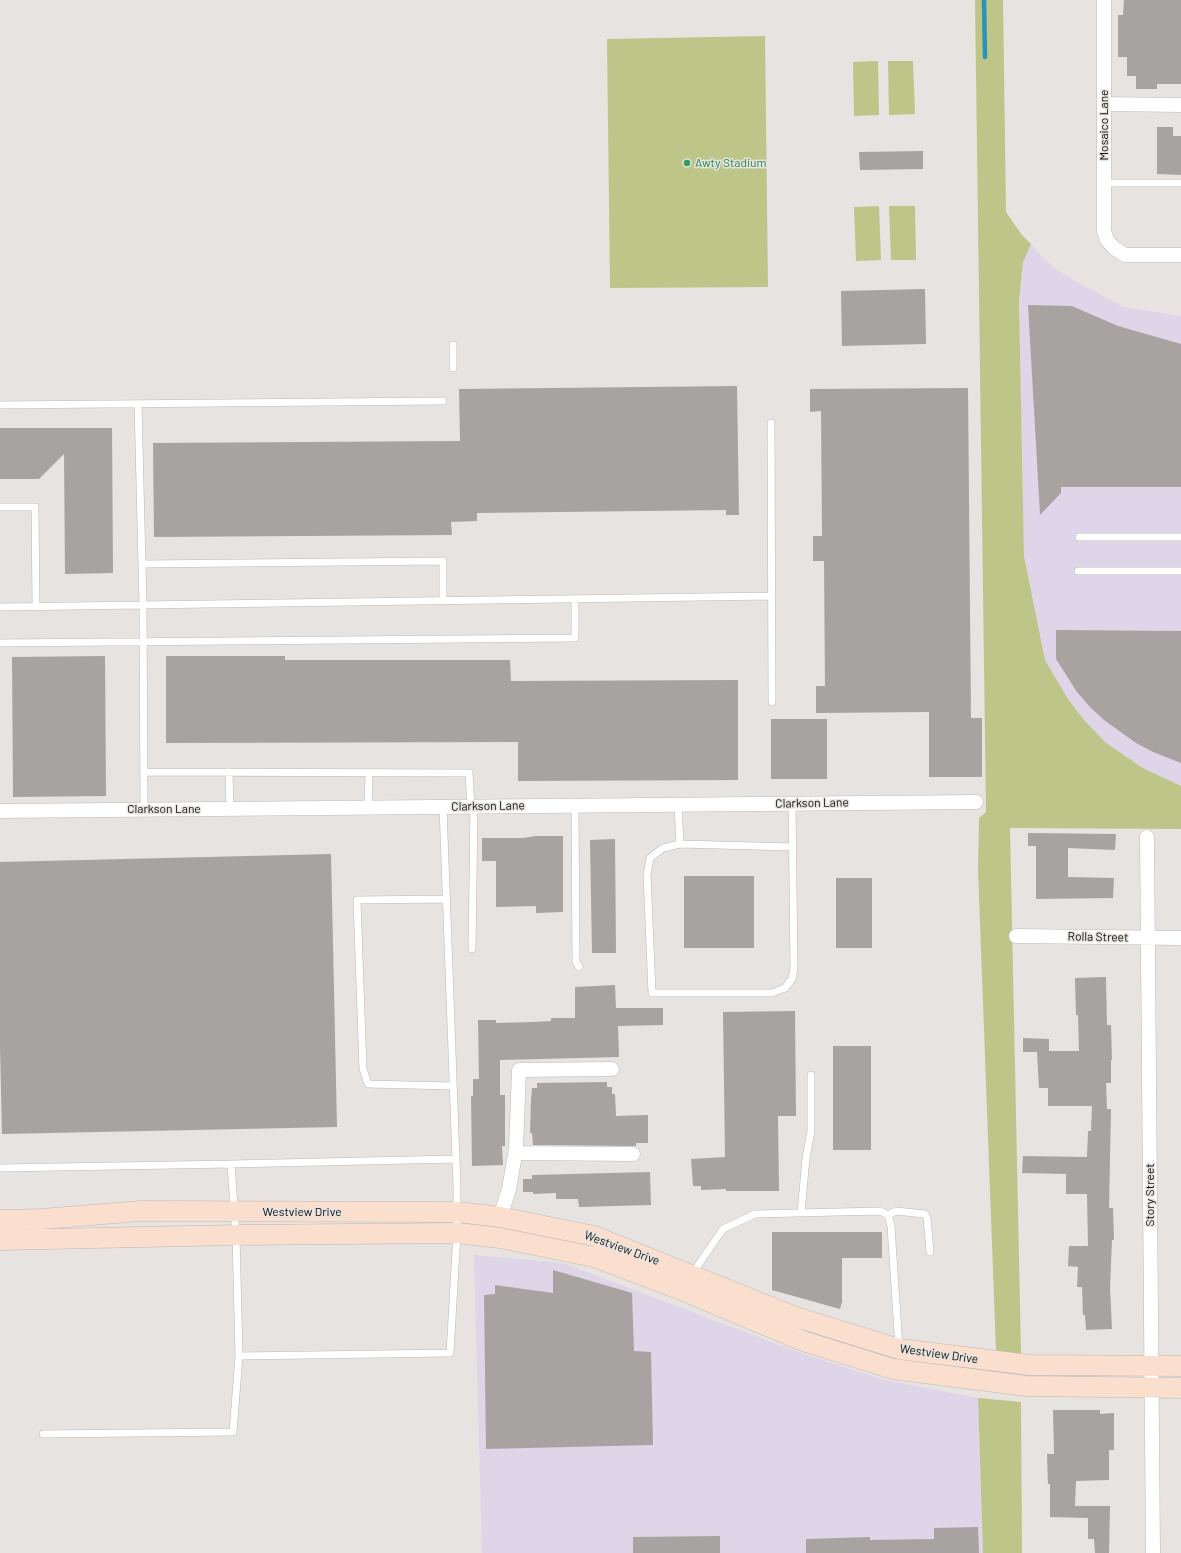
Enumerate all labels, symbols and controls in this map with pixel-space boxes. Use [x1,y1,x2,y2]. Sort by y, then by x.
street label: Mosaico Lane [1097,90,1111,160]
place label: Awty Stadium [695,156,766,170]
marker: Awty Stadium [682,158,692,168]
street label: Clarkson Lane [775,795,849,811]
street label: Clarkson Lane [451,798,525,814]
street label: Clarkson Lane [127,802,201,816]
street label: Rolla Street [1068,929,1128,945]
street label: Story Street [1143,1163,1157,1227]
street label: Westview Drive [262,1205,342,1219]
street label: Westview Drive [582,1228,662,1268]
street label: Westview Drive [899,1341,979,1367]

